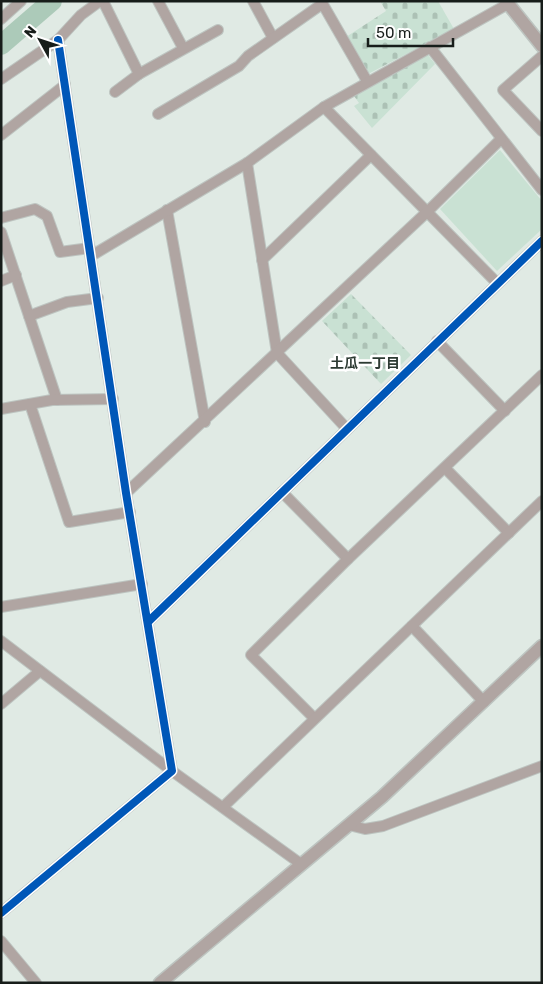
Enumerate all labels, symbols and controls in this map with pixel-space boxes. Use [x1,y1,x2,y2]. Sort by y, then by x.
north arrow [15,15,65,65]
scale bar [368,15,453,47]
text: N [21,23,40,41]
text: 50 m [376,24,411,42]
district label: 土瓜一丁目 [330,355,400,372]

